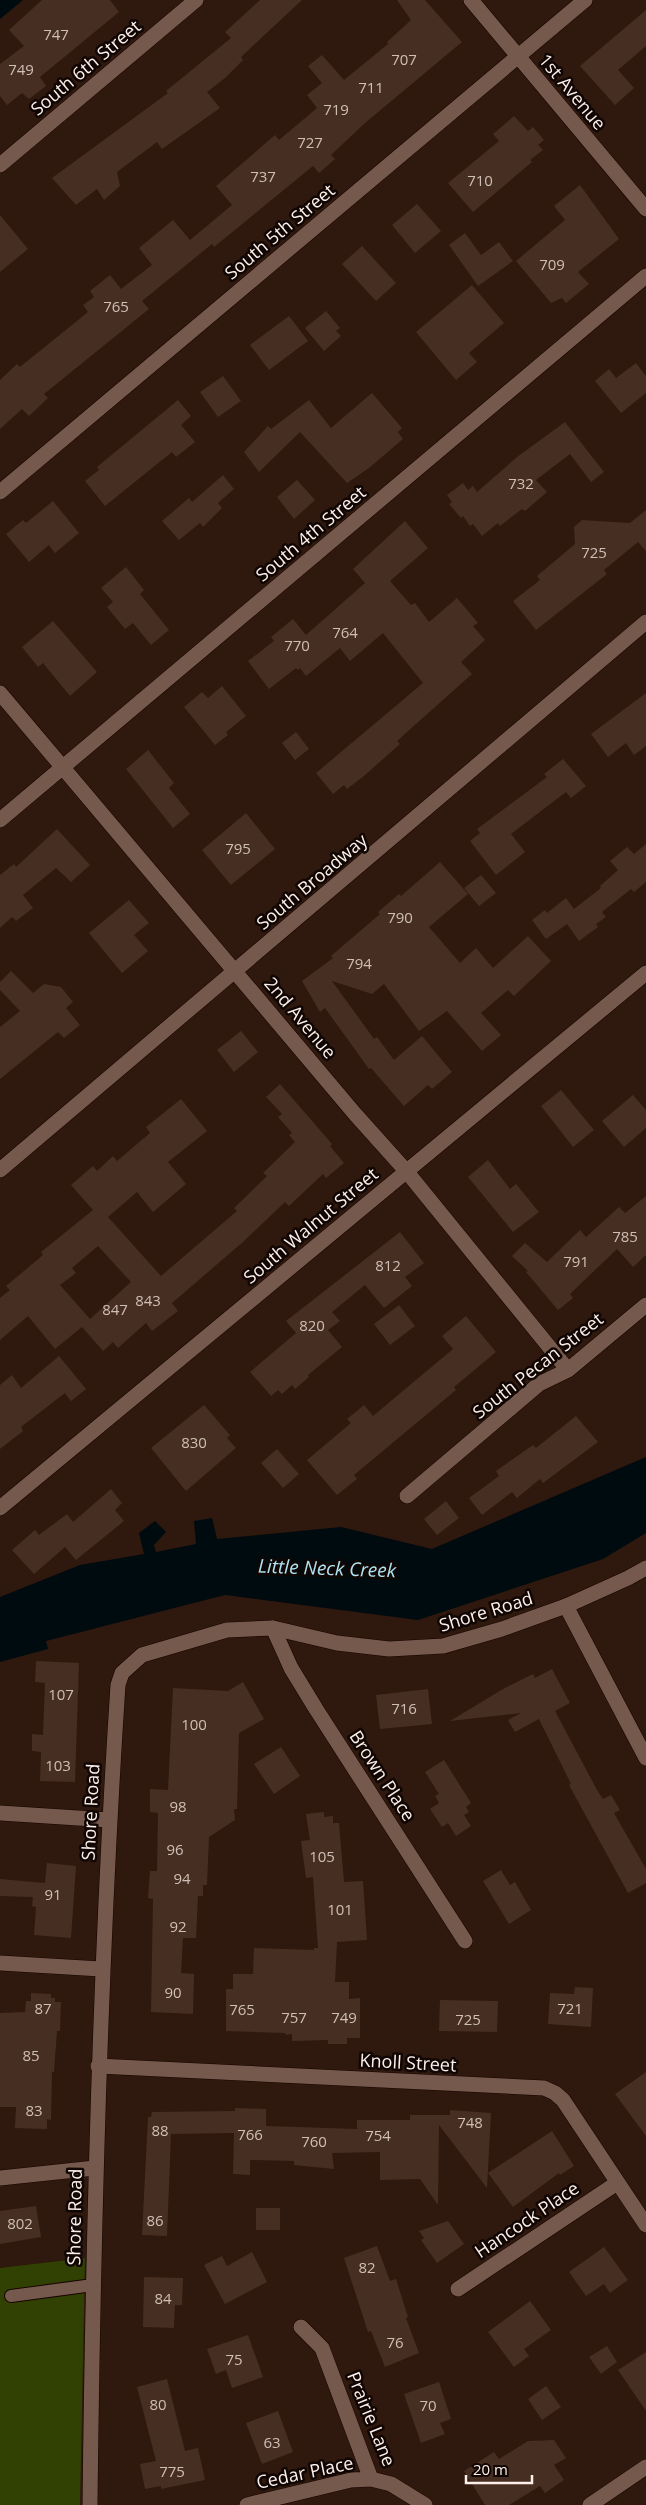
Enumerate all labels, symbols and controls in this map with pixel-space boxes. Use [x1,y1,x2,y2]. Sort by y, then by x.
street label: South 6th Street [25,14,145,120]
house number: 747 [43,24,69,44]
street label: 1st Avenue [534,48,612,135]
house number: 707 [391,49,417,69]
house number: 749 [8,59,34,79]
house number: 711 [358,77,384,97]
house number: 719 [323,99,349,119]
house number: 727 [297,132,323,152]
house number: 737 [250,166,276,186]
house number: 710 [467,170,493,190]
street label: South 5th Street [219,178,339,284]
house number: 709 [539,254,565,274]
house number: 765 [103,296,129,316]
house number: 732 [508,473,534,493]
street label: South 4th Street [250,480,370,586]
house number: 725 [581,542,607,562]
house number: 764 [332,622,358,642]
house number: 770 [284,635,310,655]
street label: South Broadway [251,827,373,935]
house number: 795 [225,838,251,858]
house number: 790 [387,907,413,927]
house number: 794 [346,953,372,973]
street label: 2nd Avenue [260,971,342,1063]
street label: South Walnut Street [238,1162,383,1289]
house number: 785 [612,1226,638,1246]
house number: 791 [563,1251,589,1271]
house number: 812 [375,1255,401,1275]
house number: 843 [135,1290,161,1310]
house number: 847 [102,1299,128,1319]
street label: South Pecan Street [467,1307,608,1424]
house number: 820 [299,1315,325,1335]
house number: 830 [181,1432,207,1452]
water label: Little Neck Creek [257,1553,397,1583]
street label: Shore Road [436,1585,536,1637]
house number: 107 [48,1684,74,1704]
house number: 716 [391,1698,417,1718]
house number: 100 [181,1714,207,1734]
street label: Brown Place [345,1725,421,1825]
house number: 103 [45,1755,71,1775]
street label: Shore Road [75,1763,105,1861]
house number: 98 [169,1796,187,1816]
house number: 96 [166,1839,184,1859]
house number: 105 [309,1846,335,1866]
house number: 94 [173,1868,191,1888]
house number: 91 [44,1884,62,1904]
house number: 101 [327,1899,353,1919]
house number: 92 [169,1916,187,1936]
house number: 90 [164,1982,182,2002]
house number: 87 [34,1998,52,2018]
house number: 721 [557,1998,583,2018]
house number: 765 [229,1999,255,2019]
house number: 757 [281,2007,307,2027]
house number: 749 [331,2007,357,2027]
house number: 725 [455,2009,481,2029]
house number: 85 [22,2045,40,2065]
street label: Knoll Street [359,2047,457,2077]
house number: 83 [25,2100,43,2120]
house number: 748 [457,2112,483,2132]
house number: 88 [151,2120,169,2140]
house number: 766 [237,2124,263,2144]
house number: 754 [365,2125,391,2145]
house number: 760 [301,2131,327,2151]
street label: Shore Road [61,2168,87,2266]
street label: Hancock Place [470,2175,583,2263]
house number: 86 [146,2210,164,2230]
house number: 802 [7,2213,33,2233]
house number: 82 [358,2257,376,2277]
house number: 84 [154,2288,172,2308]
house number: 76 [386,2332,404,2352]
house number: 75 [225,2349,243,2369]
street label: Prairie Lane [342,2368,402,2469]
house number: 80 [149,2394,167,2414]
house number: 70 [419,2395,437,2415]
house number: 63 [263,2432,281,2452]
street label: Cedar Place [254,2450,356,2494]
scale bar [466,2452,532,2484]
text: 20 m [473,2459,508,2479]
house number: 775 [159,2461,185,2481]

